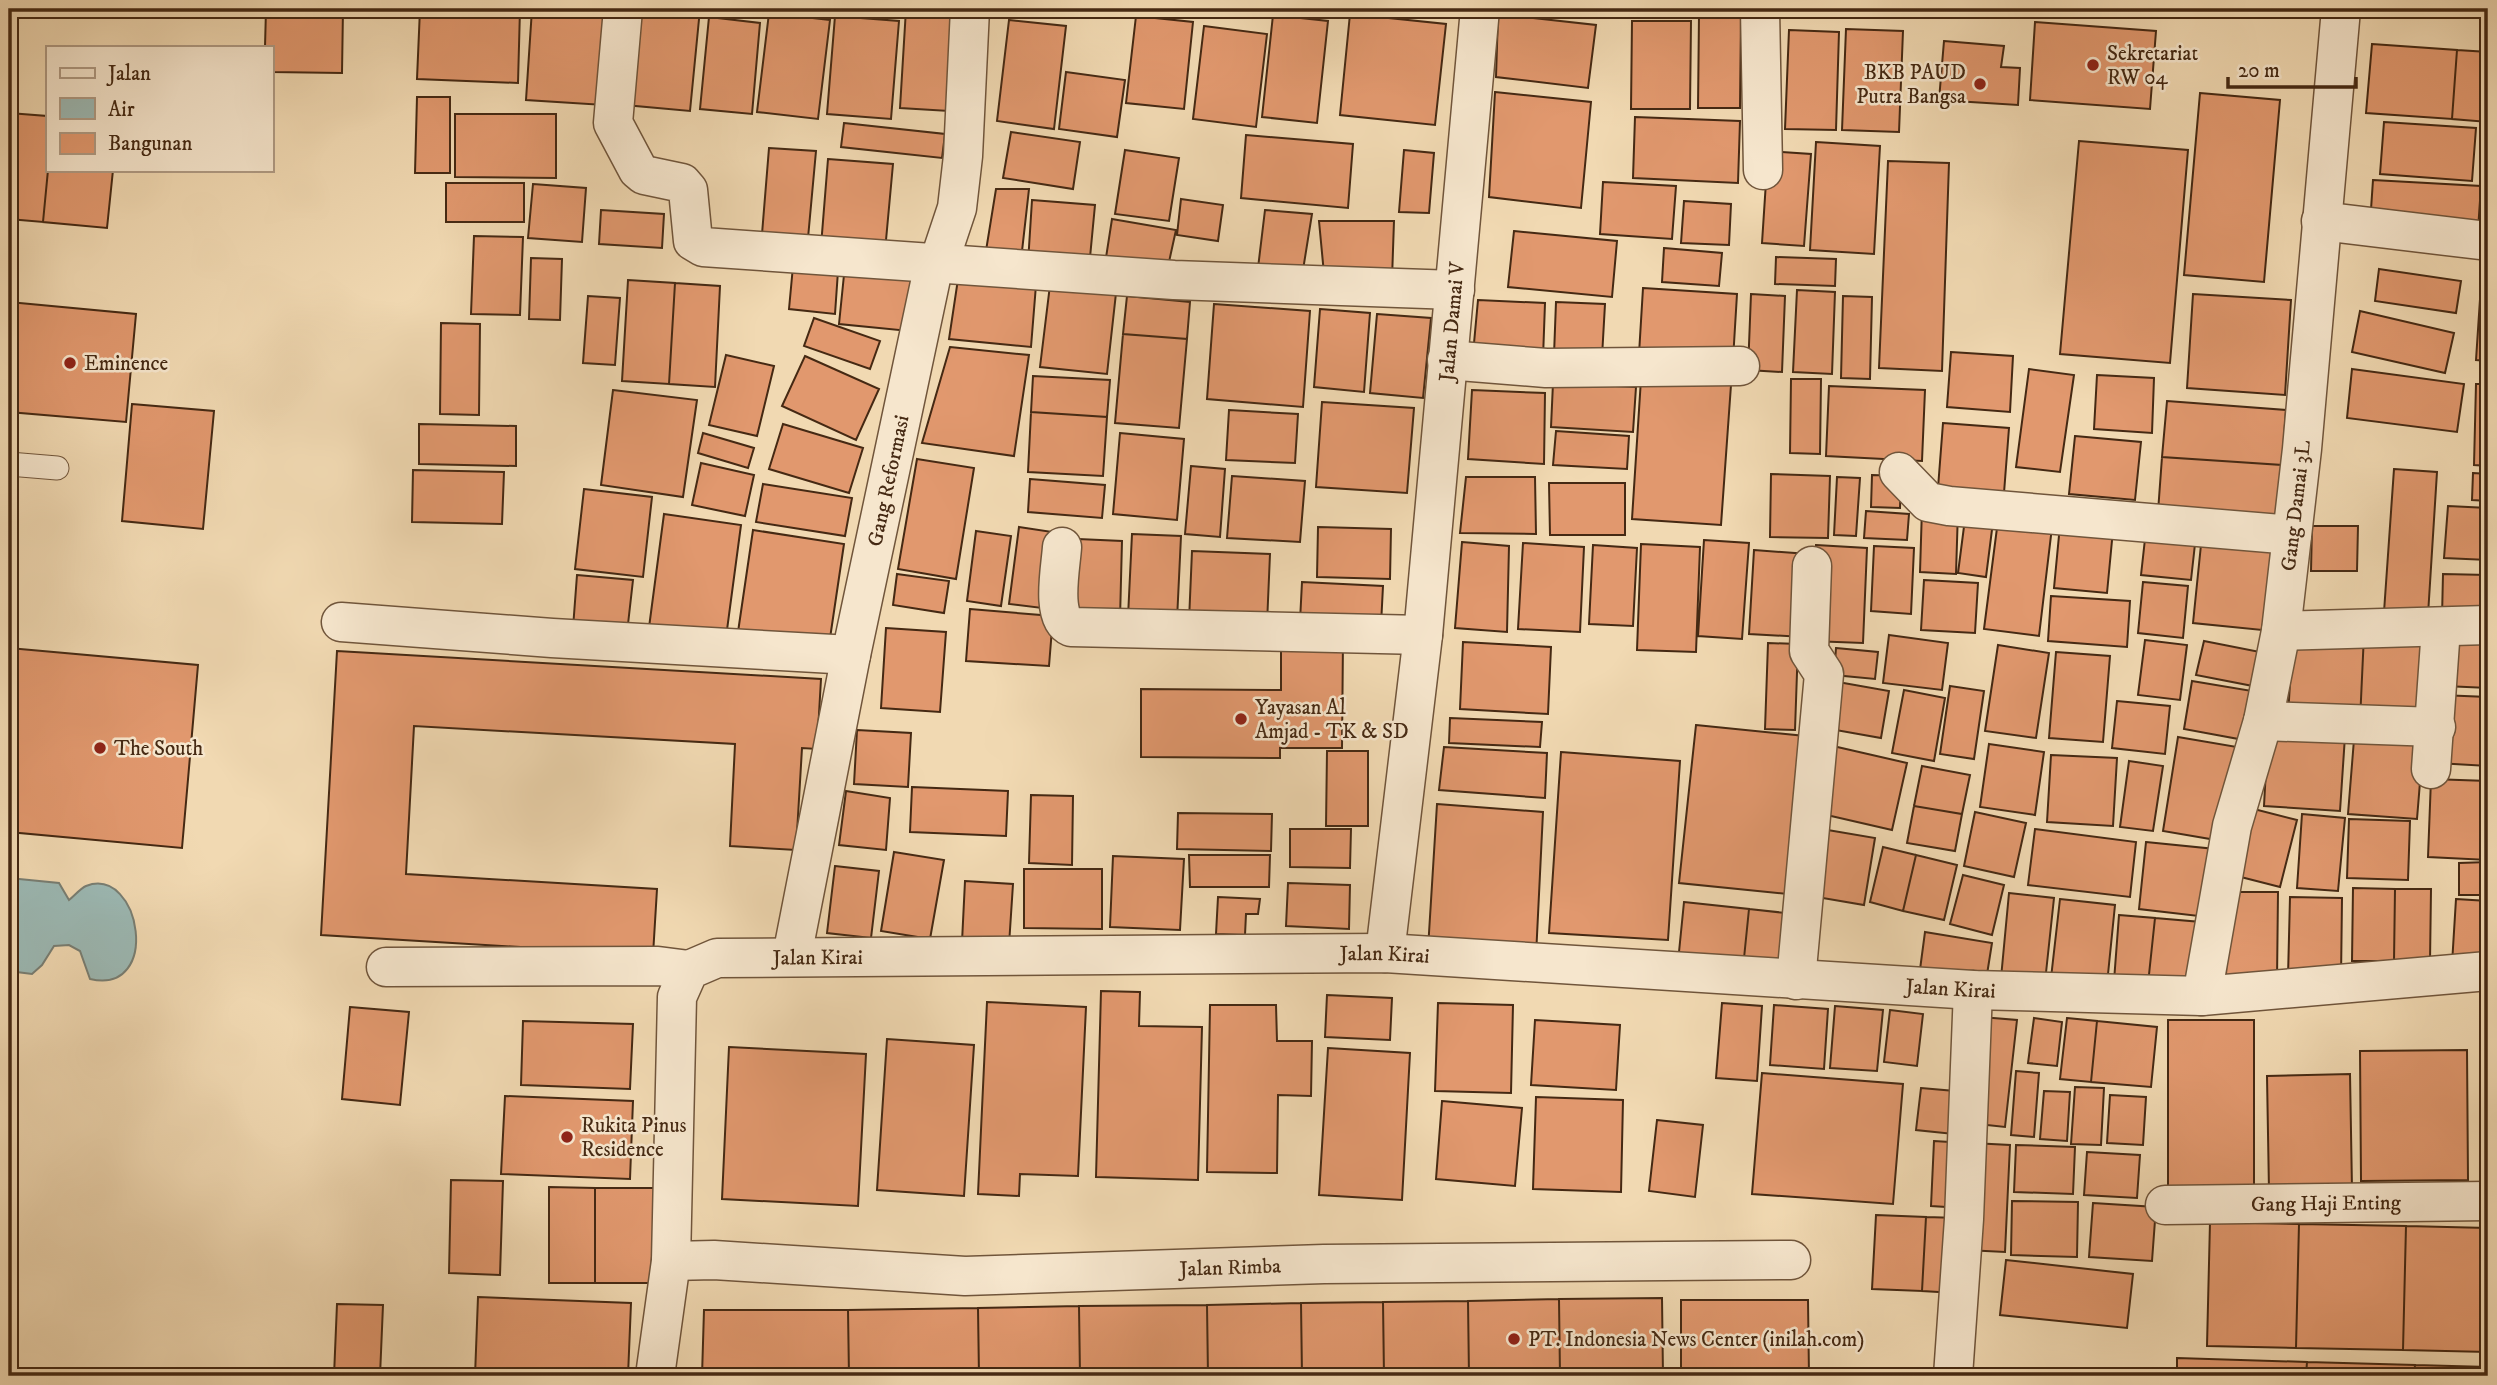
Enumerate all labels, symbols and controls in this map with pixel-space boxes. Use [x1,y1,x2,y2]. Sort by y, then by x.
place label: Sekretariat RW 04 [2107,41,2198,91]
legend [46,46,273,172]
scale bar [2228,46,2355,90]
marker: Sekretariat RW 04 [2085,57,2101,73]
text: 20 m [2238,58,2280,84]
place label: BKB PAUD Putra Bangsa [1856,60,1966,110]
text: Jalan [106,61,151,87]
marker: BKB PAUD Putra Bangsa [1972,76,1988,92]
text: Air [108,97,135,123]
text: Bangunan [108,131,192,157]
street label: Jalan Damai V [1434,260,1471,385]
place label: Eminence [84,351,169,377]
marker: Eminence [62,355,78,371]
street label: Gang Reformasi [862,413,916,549]
street label: Gang Damai 3L [2276,439,2317,573]
place label: Yayasan Al Amjad - TK & SD [1255,695,1409,745]
marker: Yayasan Al Amjad - TK & SD [1233,711,1249,727]
place label: The South [114,736,203,762]
marker: The South [92,740,108,756]
street label: Jalan Kirai [1338,941,1430,970]
street label: Jalan Kirai [771,945,863,972]
street label: Jalan Kirai [1903,974,1996,1005]
place label: Rukita Pinus Residence [581,1113,687,1163]
marker: Rukita Pinus Residence [559,1129,575,1145]
street label: Gang Haji Enting [2251,1190,2402,1218]
street label: Jalan Rimba [1177,1253,1282,1283]
place label: PT. Indonesia News Center (inilah.com) [1528,1327,1864,1353]
marker: PT. Indonesia News Center (inilah.com) [1506,1331,1522,1347]

